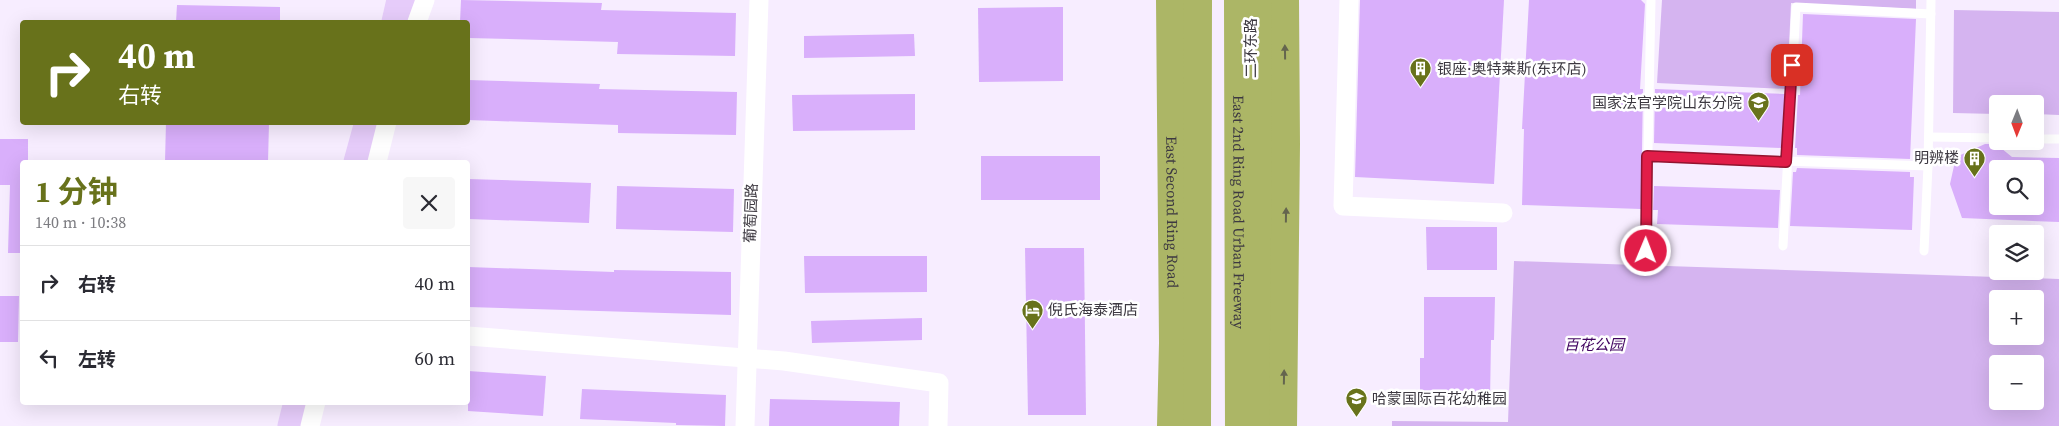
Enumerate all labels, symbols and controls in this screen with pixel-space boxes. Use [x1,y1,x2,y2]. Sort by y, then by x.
street label: 二环东路 [1240,18,1261,78]
text: 40 m [118,32,195,80]
icon: right [35,40,100,105]
one-way arrow [1281,44,1289,60]
pin [1771,44,1813,86]
icon: arrive [1778,51,1806,79]
building icon: 银座·奥特莱斯(东环店) [1409,57,1433,88]
place label: 银座·奥特莱斯(东环店) [1437,58,1587,79]
text: 右转 [118,80,162,110]
school or university icon: 国家法官学院山东分院 [1746,91,1770,122]
place label: 国家法官学院山东分院 [1592,92,1742,113]
street label: East 2nd Ring Road Urban Freeway [1228,95,1250,329]
north arrow [1989,95,2044,150]
map controls [1989,95,2044,410]
street label: East Second Ring Road [1161,136,1184,289]
building icon: 明辨楼 [1963,146,1987,177]
place label: 明辨楼 [1914,147,1959,168]
button: search [1989,160,2044,215]
text: 1 分钟 [35,171,118,212]
button: close [403,177,455,229]
street label: 葡萄园路 [739,183,762,243]
one-way arrow [1282,207,1290,223]
text: 140 m · 10:38 [35,211,126,233]
position arrow [1619,224,1671,276]
button: layers [1989,225,2044,280]
icon: right [35,269,63,297]
text: 40 m [414,270,455,296]
text: 右转 [78,271,116,297]
button: + [1989,290,2044,345]
hotel icon: 倪氏海泰酒店 [1020,298,1044,329]
place label: 倪氏海泰酒店 [1048,299,1138,320]
park label: 百花公园 [1564,334,1626,355]
icon: left [35,344,63,372]
text: 60 m [414,345,455,371]
text: 左转 [78,346,116,372]
button: − [1989,355,2044,410]
one-way arrow [1280,369,1288,385]
school or university icon: 哈蒙国际百花幼稚园 [1344,387,1368,418]
place label: 哈蒙国际百花幼稚园 [1372,388,1507,409]

